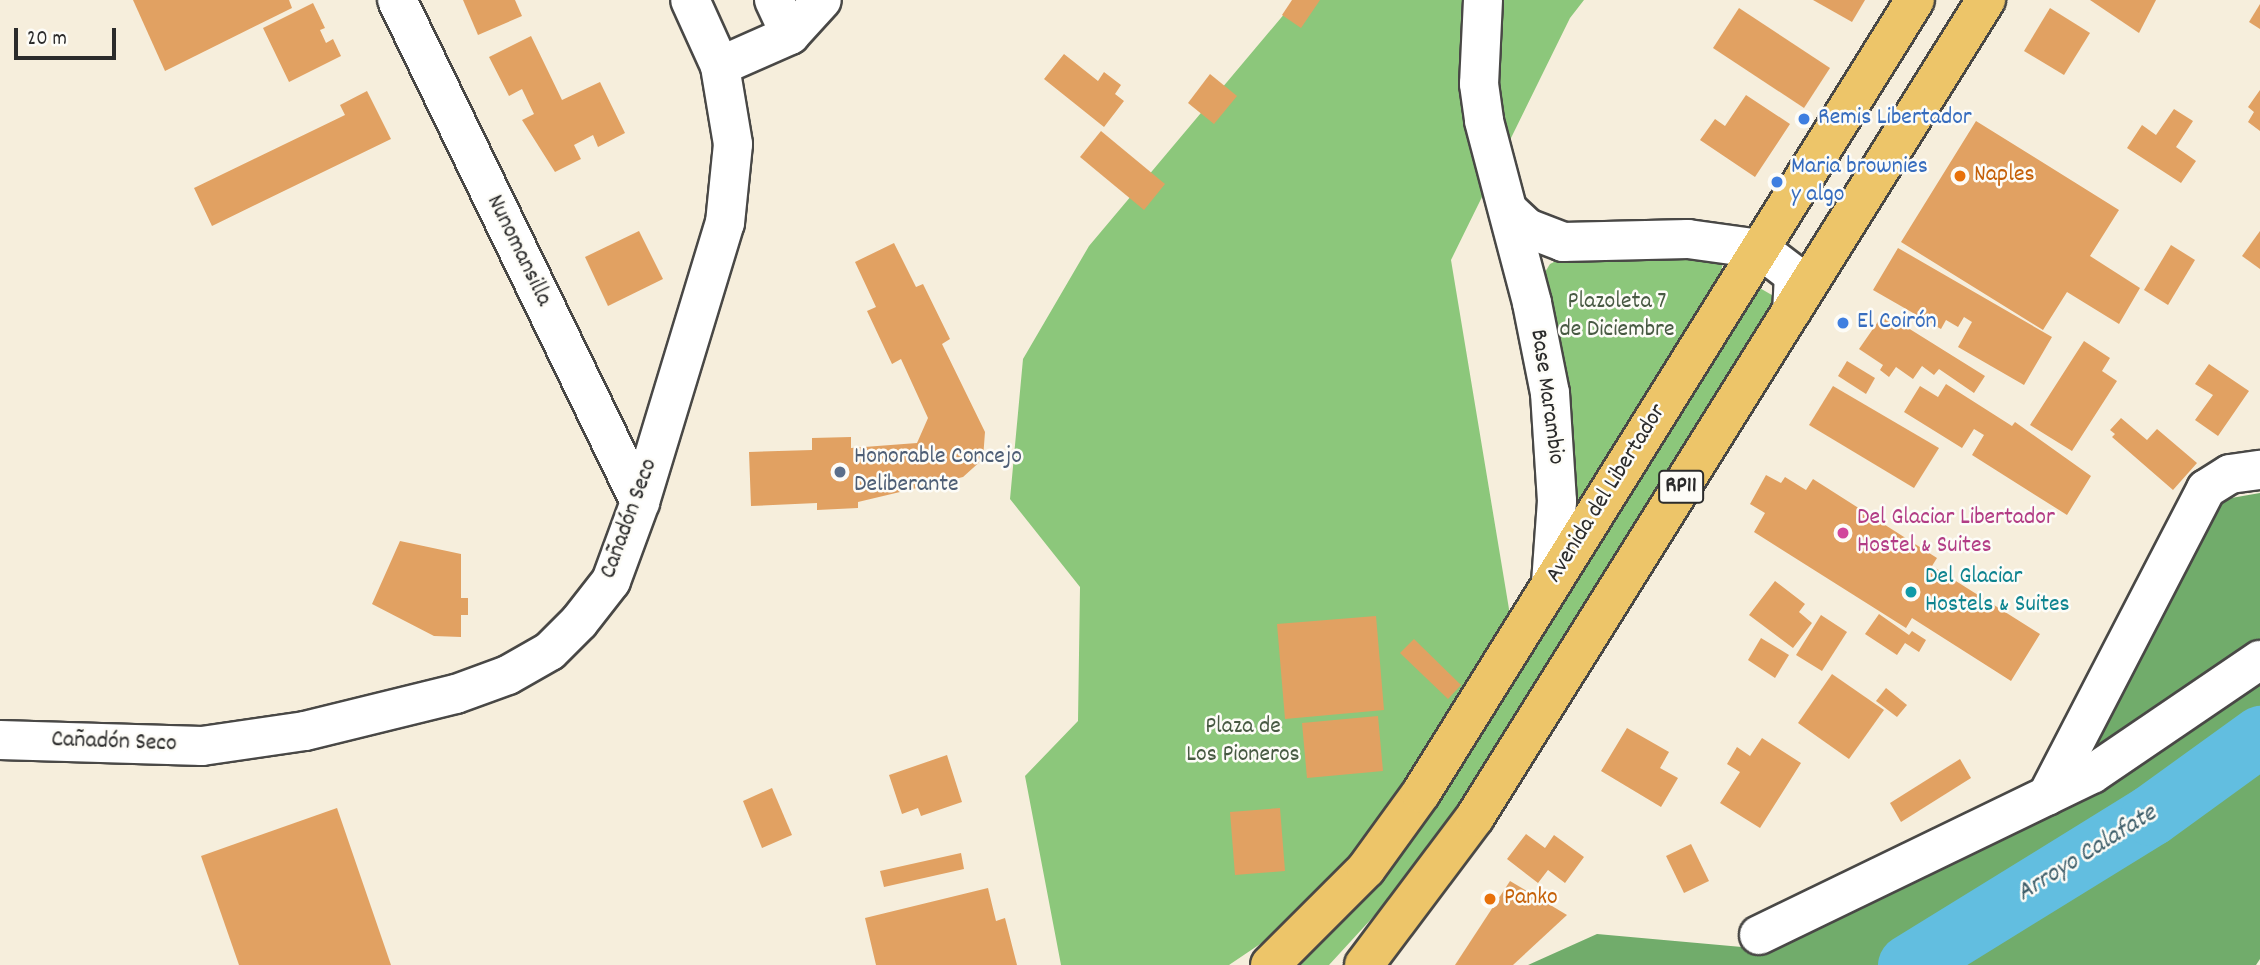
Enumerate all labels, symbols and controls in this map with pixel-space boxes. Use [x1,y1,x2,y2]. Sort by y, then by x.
scale bar [18,14,119,58]
text: 20 m [27,25,67,55]
place label: Remis Libertador [1818,105,1972,133]
marker: Remis Libertador [1796,111,1812,127]
place label: Maria brownies y algo [1791,154,1928,210]
place label: Naples [1974,162,2035,190]
marker: Naples [1952,168,1968,184]
marker: Maria brownies y algo [1769,174,1785,190]
street label: Nunomansilla [479,191,557,311]
park label: Plazoleta 7 de Diciembre [1559,289,1675,345]
place label: El Coirón [1857,309,1937,337]
marker: El Coirón [1835,315,1851,331]
street label: Base Marambio [1522,328,1570,466]
street label: Avenida del Libertador [1540,399,1674,589]
place label: Honorable Concejo Deliberante [854,444,1022,500]
street label: Cañadón Seco [595,455,665,583]
marker: Honorable Concejo Deliberante [832,464,848,480]
road number: RP11 [1656,467,1706,506]
place label: Del Glaciar Libertador Hostel & Suites [1857,505,2055,561]
marker: Del Glaciar Libertador Hostel & Suites [1835,525,1851,541]
place label: Del Glaciar Hostels & Suites [1925,564,2070,620]
marker: Del Glaciar Hostels & Suites [1903,584,1919,600]
park label: Plaza de Los Pioneros [1186,714,1300,770]
street label: Cañadón Seco [51,726,177,760]
water label: Arroyo Calafate [2011,799,2163,909]
place label: Panko [1504,885,1558,913]
marker: Panko [1482,891,1498,907]

